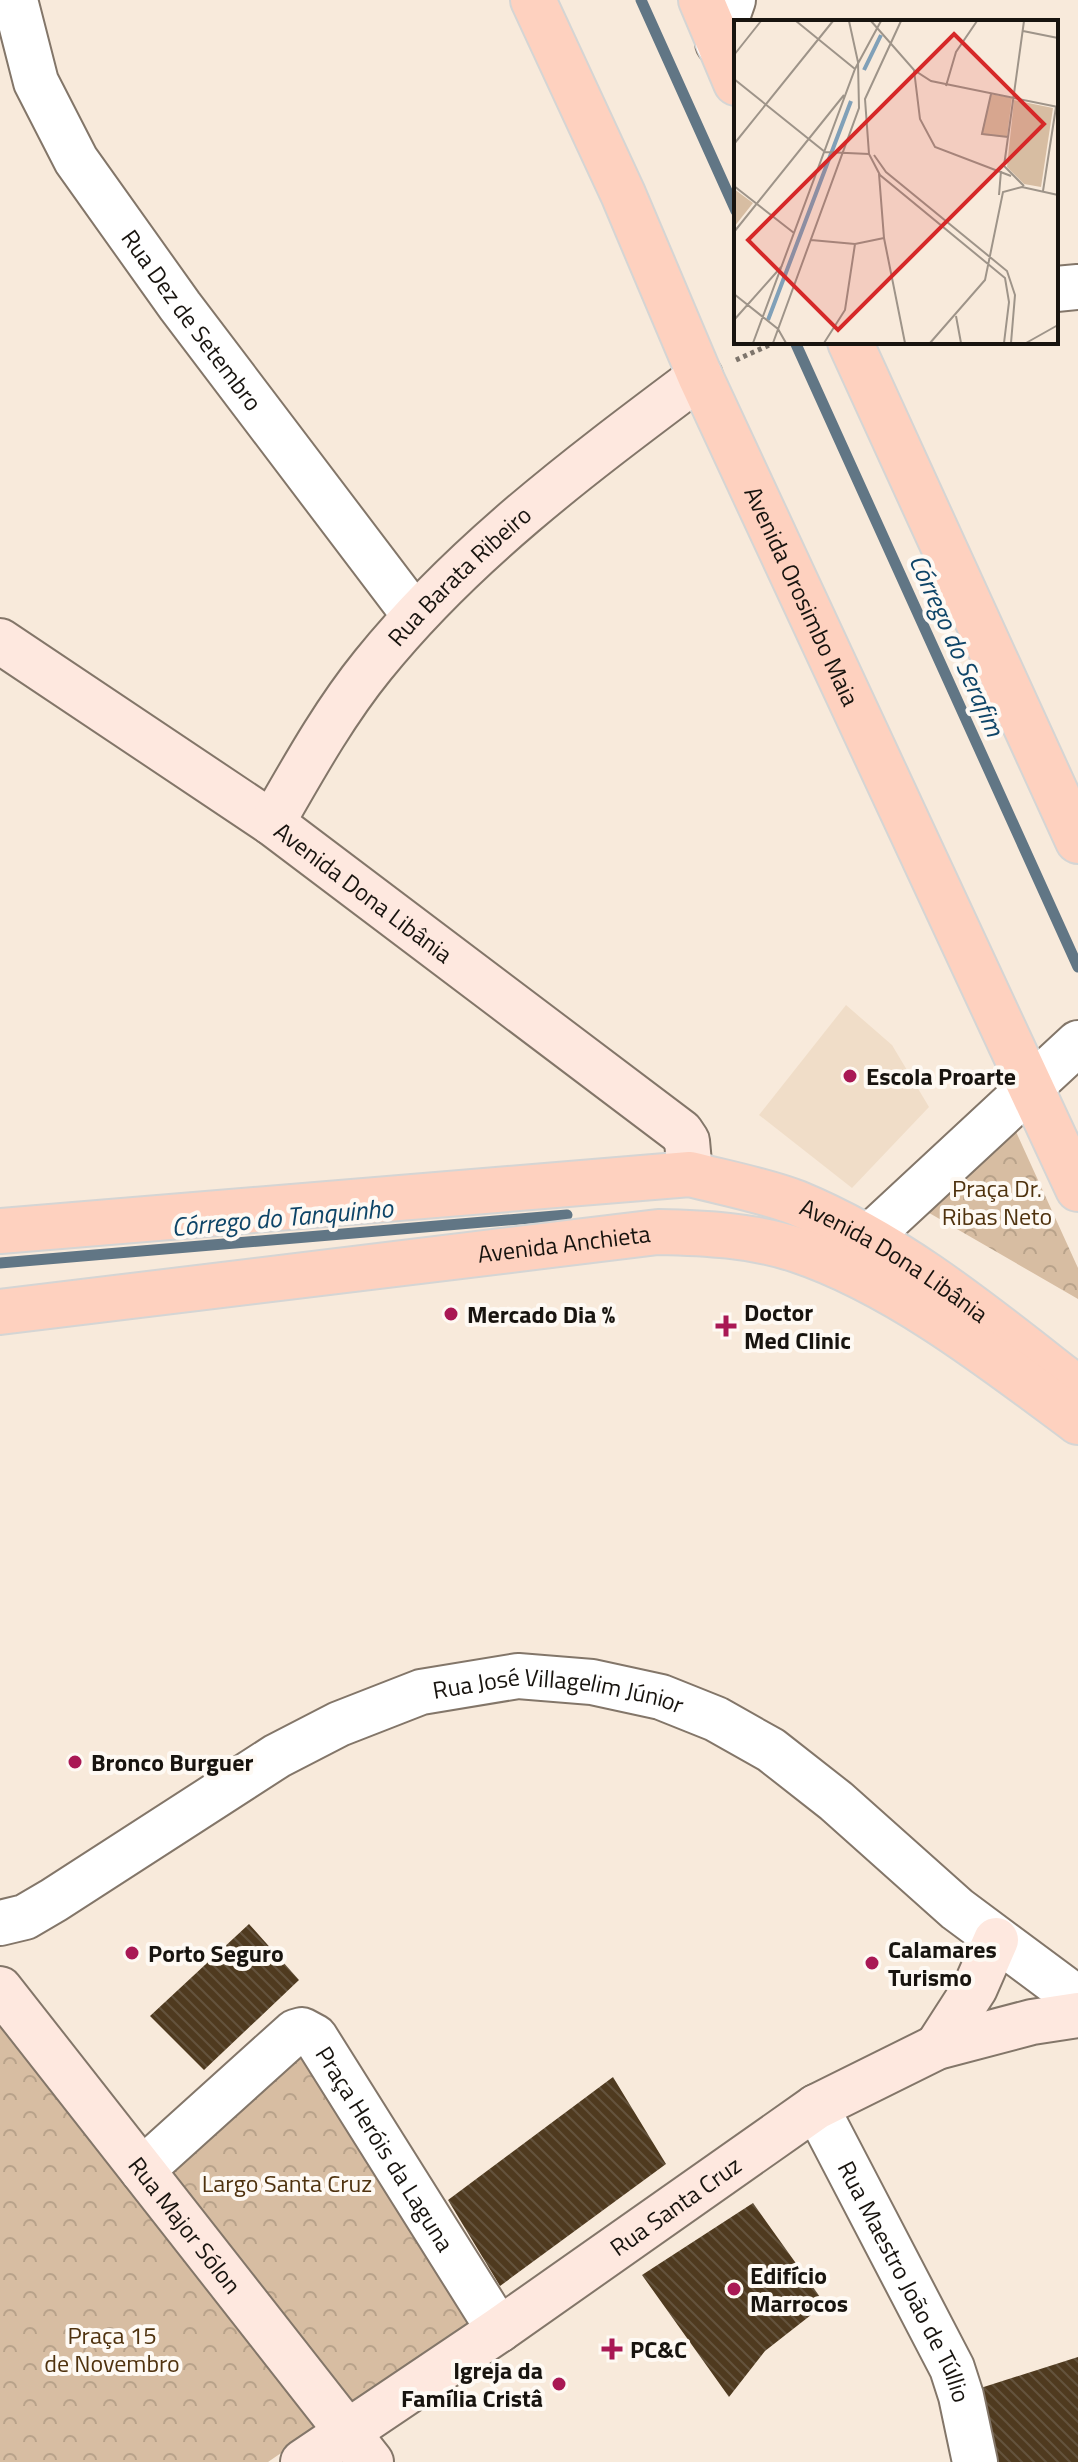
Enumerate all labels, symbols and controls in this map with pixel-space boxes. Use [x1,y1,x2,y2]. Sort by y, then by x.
inset map [734,20,1058,344]
street label: Rua Dez de Setembro [113,222,271,418]
street label: Avenida Orosimbo Maia [736,480,869,712]
street label: Rua Barata Ribeiro [379,497,539,654]
water label: Córrego do Serafim [899,548,1015,743]
street label: Avenida Dona Libânia [267,813,460,971]
place label: Escola Proarte [866,1058,1016,1094]
marker: Escola Proarte [841,1067,859,1085]
park label: Praça Dr. Ribas Neto [942,1170,1052,1234]
water label: Córrego do Tanquinho [170,1188,396,1246]
street label: Avenida Dona Libânia [794,1188,996,1331]
street label: Avenida Anchieta [475,1215,652,1272]
place label: Doctor Med Clinic [744,1294,851,1358]
place label: Mercado Dia % [467,1296,616,1332]
marker: Mercado Dia % [442,1305,460,1323]
marker: Doctor Med Clinic [715,1315,737,1337]
street label: Rua José Villagelim Júnior [430,1658,690,1722]
place label: Bronco Burguer [91,1744,253,1780]
marker: Bronco Burguer [66,1753,84,1771]
place label: Calamares Turismo [888,1931,997,1995]
place label: Porto Seguro [148,1935,284,1971]
marker: Porto Seguro [123,1944,141,1962]
marker: Calamares Turismo [863,1954,881,1972]
street label: Praça Heróis da Laguna [307,2039,463,2258]
street label: Rua Santa Cruz [602,2147,748,2265]
street label: Rua Major Sólon [120,2149,250,2301]
street label: Rua Maestro João de Túllio [829,2154,980,2407]
park label: Largo Santa Cruz [202,2165,372,2201]
place label: Edifício Marrocos [750,2257,848,2321]
marker: Edifício Marrocos [725,2280,743,2298]
park label: Praça 15 de Novembro [44,2317,180,2381]
place label: PC&C [630,2331,687,2367]
marker: PC&C [601,2338,623,2360]
place label: Igreja da Família Cristâ [401,2352,543,2416]
marker: Igreja da Família Cristâ [550,2375,568,2393]

